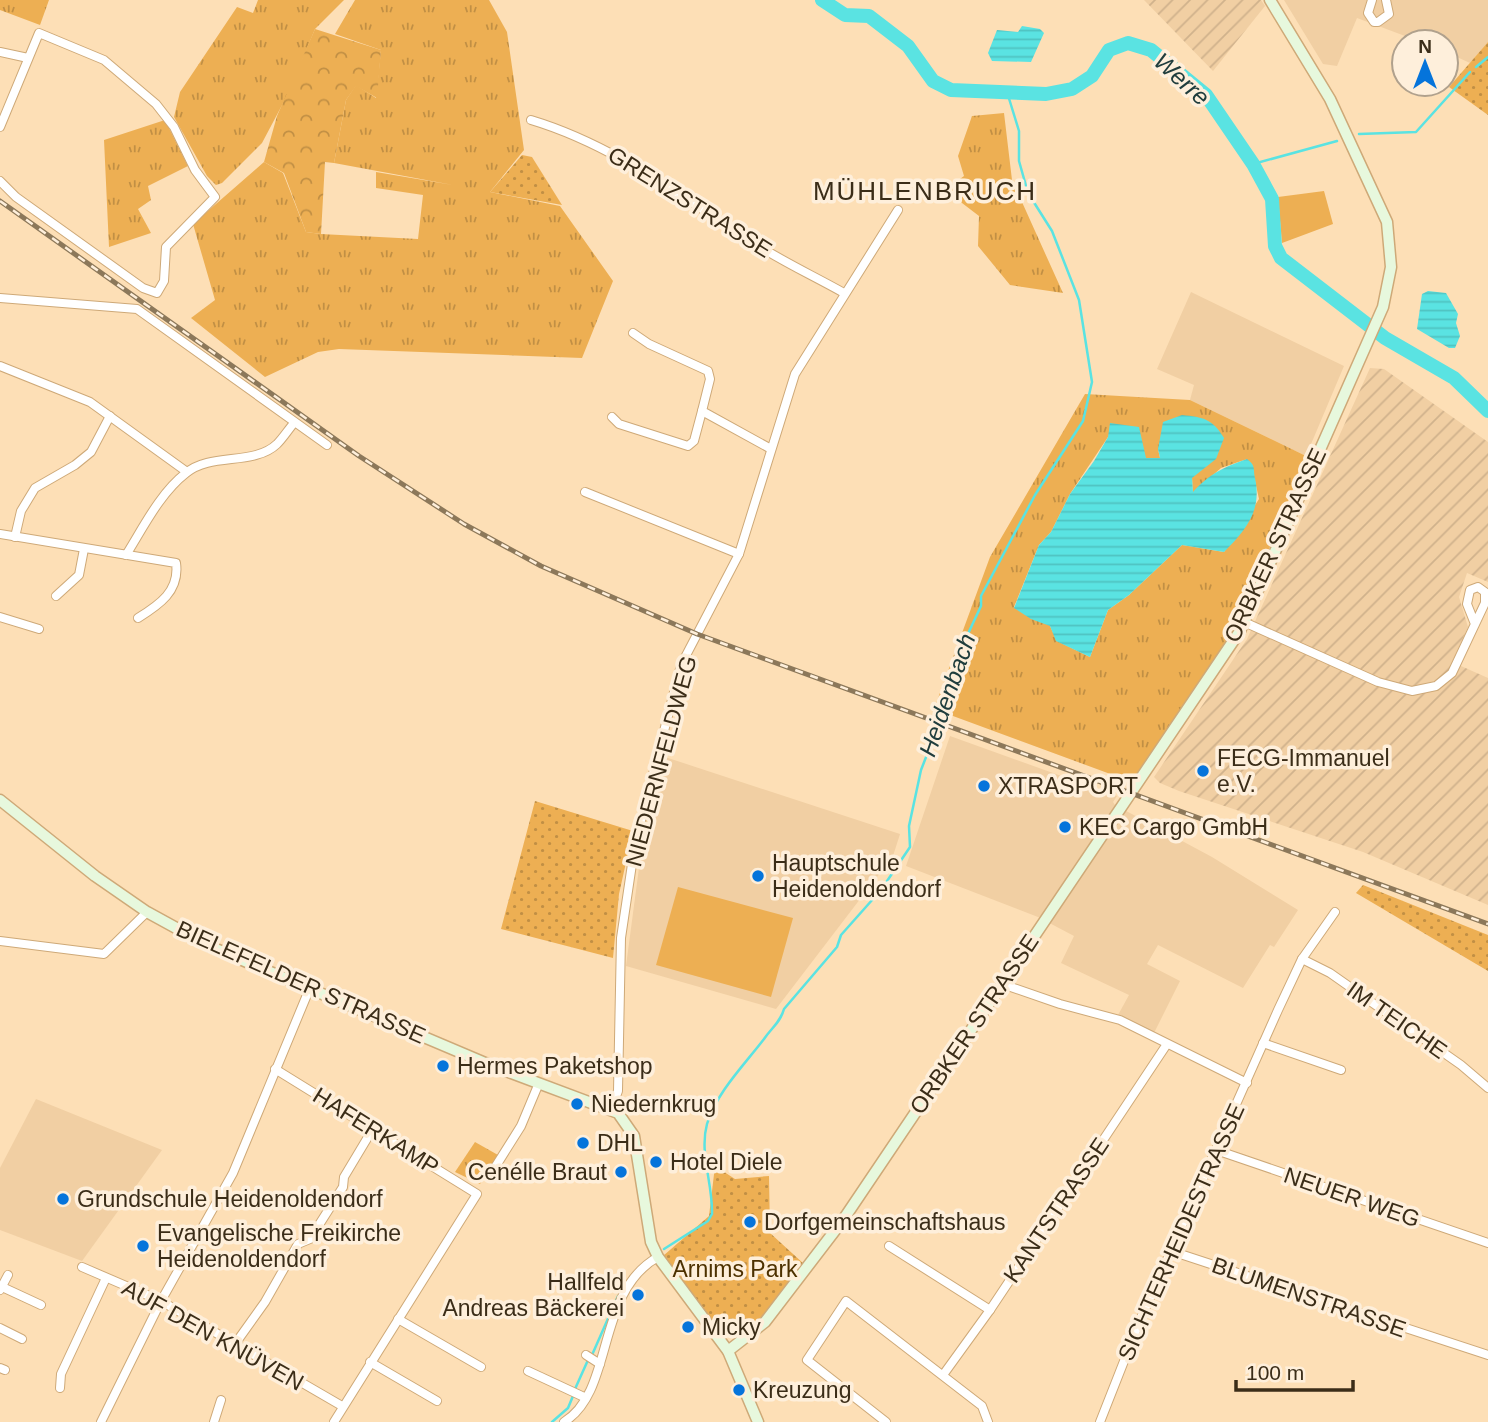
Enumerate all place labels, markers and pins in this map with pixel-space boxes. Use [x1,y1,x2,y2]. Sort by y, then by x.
place label: FECG-Immanuel e.V. [1217,745,1390,797]
marker: FECG-Immanuel e.V. [1195,763,1211,779]
place label: XTRASPORT [998,773,1138,799]
marker: XTRASPORT [976,778,992,794]
place label: KEC Cargo GmbH [1079,814,1268,840]
marker: KEC Cargo GmbH [1057,819,1073,835]
place label: Hauptschule Heidenoldendorf [772,850,941,902]
marker: Hauptschule Heidenoldendorf [750,868,766,884]
place label: Hermes Paketshop [457,1053,653,1079]
marker: Hermes Paketshop [435,1058,451,1074]
place label: Niedernkrug [591,1091,716,1117]
marker: Niedernkrug [569,1096,585,1112]
place label: DHL [597,1130,643,1156]
marker: DHL [575,1135,591,1151]
place label: Hotel Diele [670,1149,783,1175]
marker: Hotel Diele [648,1154,664,1170]
place label: Cenélle Braut [468,1159,608,1185]
marker: Cenélle Braut [613,1164,629,1180]
place label: Grundschule Heidenoldendorf [77,1186,383,1212]
marker: Grundschule Heidenoldendorf [55,1191,71,1207]
place label: Dorfgemeinschaftshaus [764,1209,1006,1235]
marker: Dorfgemeinschaftshaus [742,1214,758,1230]
place label: Evangelische Freikirche Heidenoldendorf [157,1220,401,1272]
marker: Evangelische Freikirche Heidenoldendorf [135,1238,151,1254]
place label: Hallfeld Andreas Bäckerei [442,1269,624,1321]
marker: Hallfeld Andreas Bäckerei [630,1287,646,1303]
place label: Micky [702,1314,761,1340]
marker: Micky [680,1319,696,1335]
place label: Kreuzung [753,1377,851,1403]
marker: Kreuzung [731,1382,747,1398]

